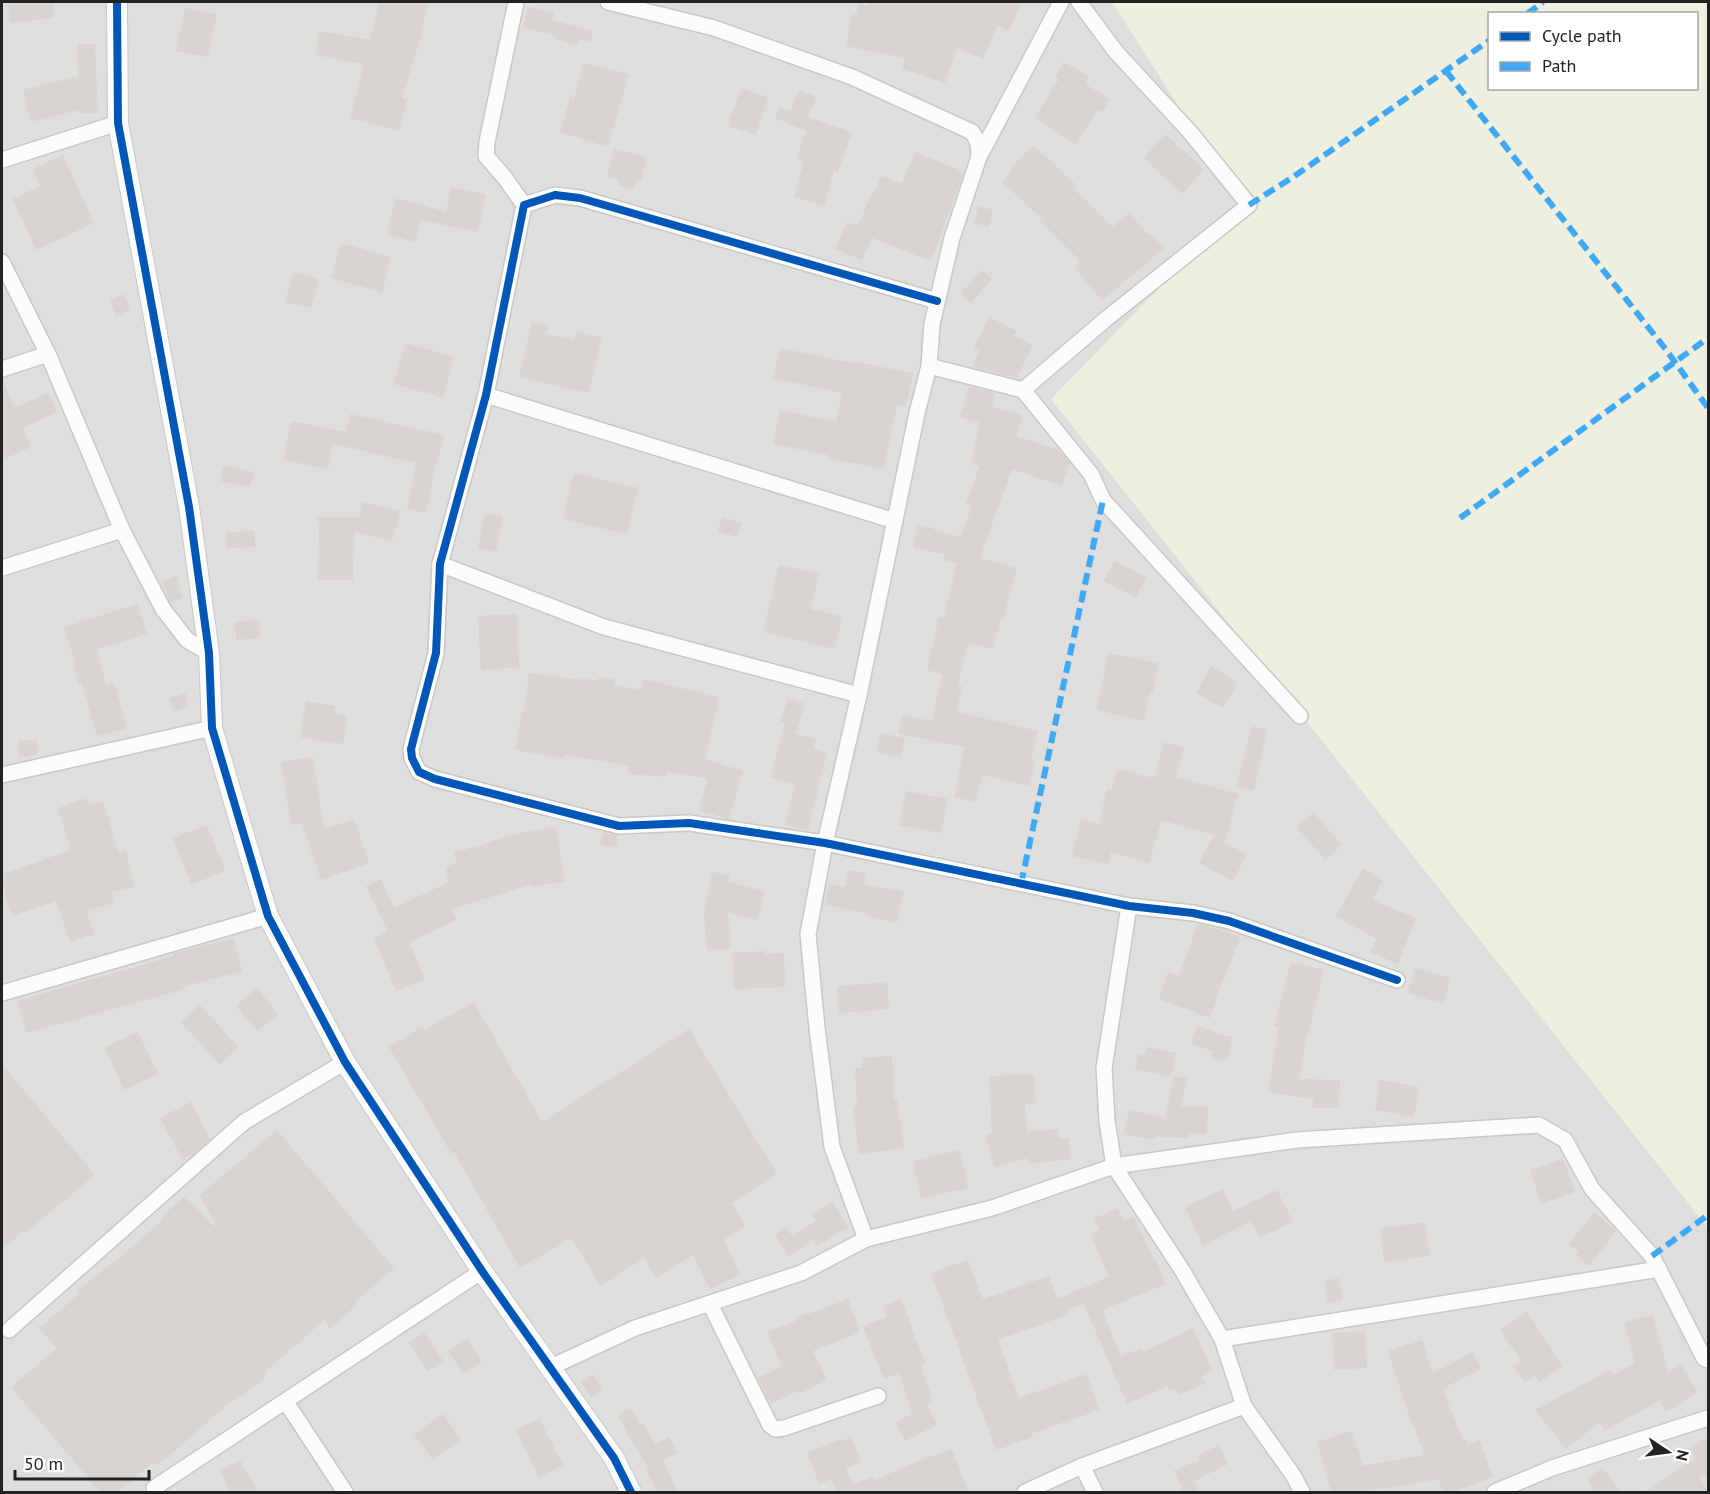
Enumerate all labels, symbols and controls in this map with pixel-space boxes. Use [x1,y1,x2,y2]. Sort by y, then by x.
legend [1488,12,1698,90]
text: Cycle path [1542,24,1622,47]
text: Path [1542,54,1576,77]
north arrow [1638,1422,1698,1482]
scale bar [15,1443,148,1481]
text: N [1672,1448,1694,1463]
text: 50 m [24,1452,63,1475]

